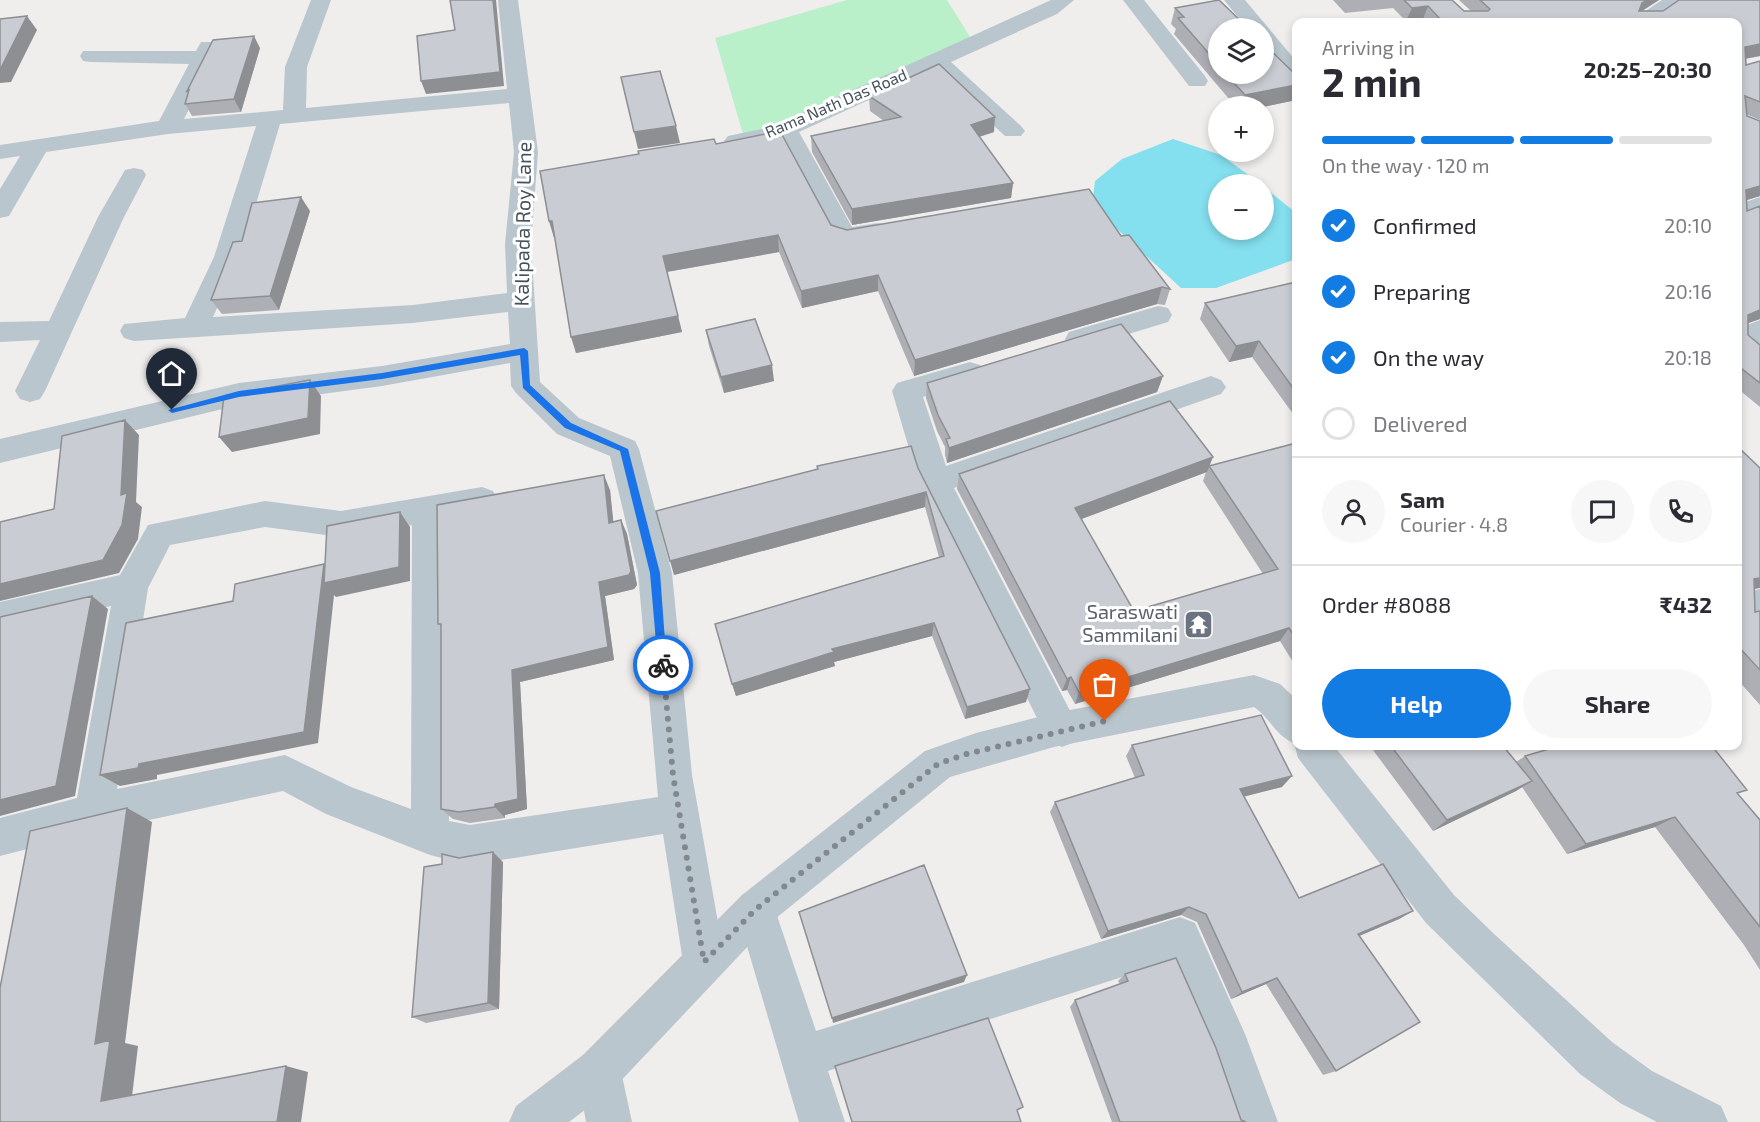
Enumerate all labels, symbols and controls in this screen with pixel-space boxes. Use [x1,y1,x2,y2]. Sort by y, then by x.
map controls [1208,18,1274,240]
button: layers [1208,18,1274,84]
text: Arriving in [1322,35,1415,59]
text: 20:25–20:30 [1584,56,1712,82]
text: 2 min [1322,58,1422,105]
street label: Rama Nath Das Road [762,64,909,141]
button: + [1208,96,1274,162]
street label: Kalipada Roy Lane [509,141,535,307]
text: On the way · 120 m [1322,153,1490,177]
button: − [1208,174,1274,240]
icon: check [1322,209,1355,242]
text: Confirmed [1373,212,1477,238]
text: 20:10 [1664,213,1712,237]
icon: check [1322,275,1355,308]
text: Preparing [1373,278,1471,304]
text: 20:16 [1665,279,1712,303]
icon: check [1322,341,1355,374]
text: On the way [1373,344,1484,370]
text: 20:18 [1664,345,1712,369]
pin [146,348,197,410]
icon: home [155,357,188,390]
text: Delivered [1373,410,1468,436]
button: person [1322,480,1385,543]
button: chat [1571,480,1634,543]
button: phone [1649,480,1712,543]
text: Sam [1400,486,1445,512]
text: Courier · 4.8 [1400,512,1508,536]
text: Order #8088 [1322,591,1451,617]
text: ₹432 [1660,591,1712,617]
place label: Saraswati Sammilani [1082,599,1178,646]
temple icon: Saraswati Sammilani [1183,608,1215,640]
courier [633,635,693,695]
icon: bike [647,649,680,682]
pin [1079,659,1130,721]
icon: bag [1088,668,1121,701]
button: Help [1322,669,1511,738]
button: Share [1523,669,1712,738]

